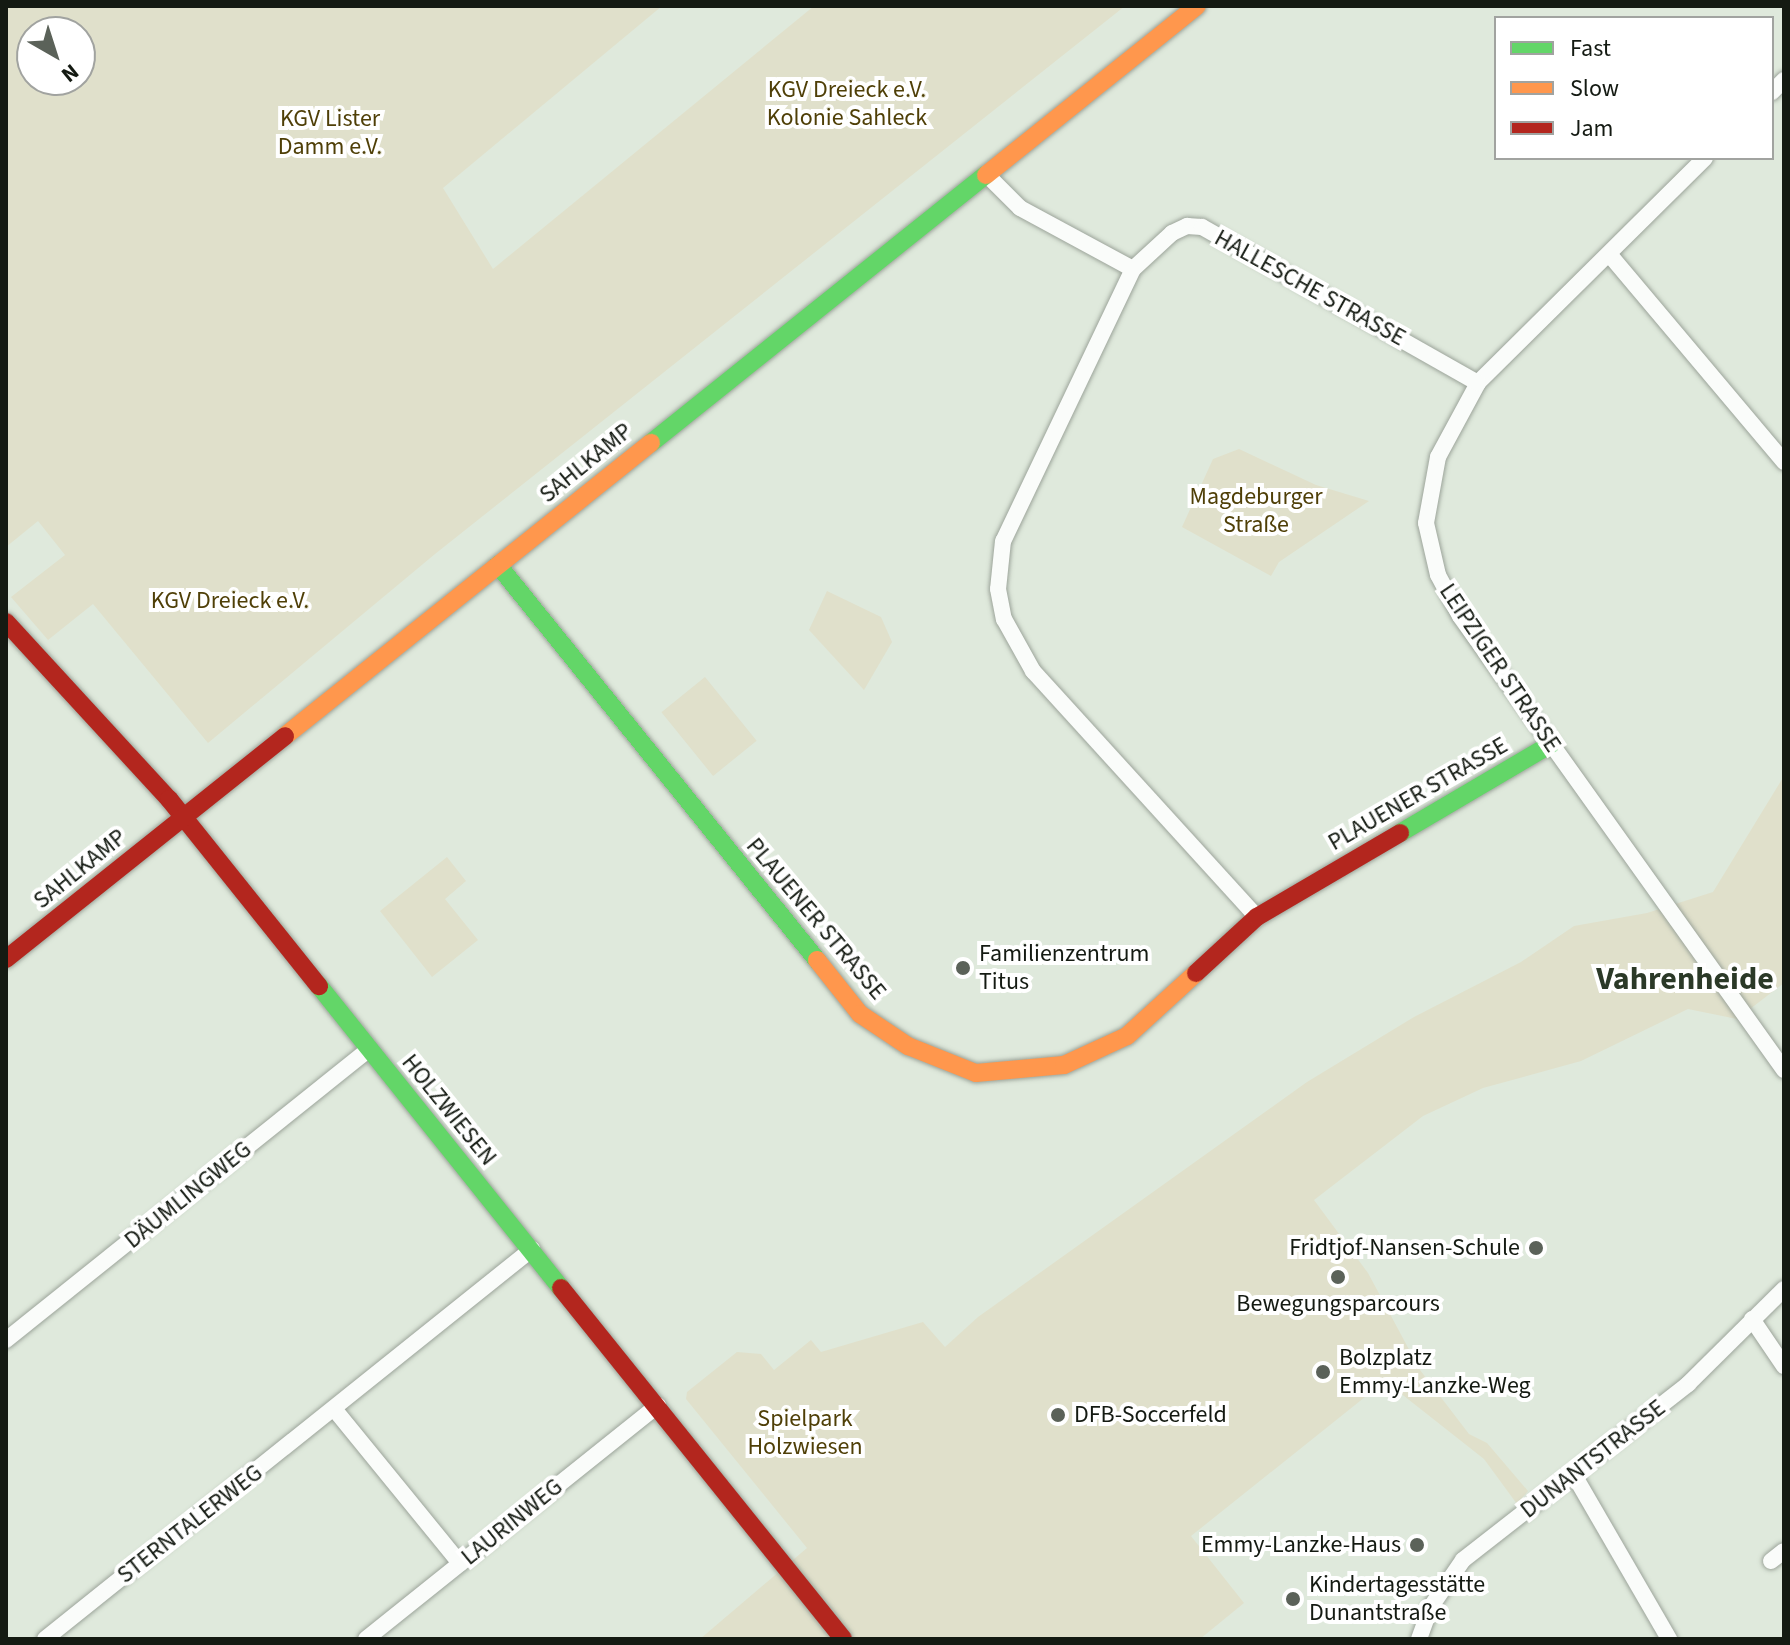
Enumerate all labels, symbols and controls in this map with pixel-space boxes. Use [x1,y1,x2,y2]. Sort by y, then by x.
north arrow [16,16,96,96]
legend [1494,16,1774,160]
text: Fast [1570,31,1611,66]
text: N [54,56,86,90]
text: Slow [1570,71,1619,106]
park label: KGV Dreieck e.V. Kolonie Sahleck [767,76,927,132]
park label: KGV Lister Damm e.V. [278,105,382,161]
text: Jam [1570,111,1614,146]
street label: HALLESCHE STRASSE [1209,224,1411,352]
street label: SAHLKAMP [534,417,638,509]
park label: Magdeburger Straße [1190,483,1322,539]
street label: LEIPZIGER STRASSE [1433,578,1567,758]
park label: KGV Dreieck e.V. [151,587,309,615]
street label: PLAUENER STRASSE [1323,731,1513,857]
street label: SAHLKAMP [28,823,132,915]
street label: PLAUENER STRASSE [740,832,892,1006]
place label: Familienzentrum Titus [979,940,1149,996]
marker: Familienzentrum Titus [954,959,972,977]
district label: Vahrenheide [1596,960,1774,998]
street label: HOLZWIESEN [395,1049,503,1171]
street label: DÄUMLINGWEG [119,1135,257,1255]
place label: Fridtjof-Nansen-Schule [1289,1234,1520,1262]
marker: Fridtjof-Nansen-Schule [1527,1239,1545,1257]
marker: Bewegungsparcours [1329,1268,1347,1286]
place label: Bewegungsparcours [1236,1290,1440,1318]
place label: Bolzplatz Emmy-Lanzke-Weg [1339,1344,1531,1400]
marker: Bolzplatz Emmy-Lanzke-Weg [1314,1363,1332,1381]
street label: DUNANTSTRASSE [1515,1393,1671,1525]
place label: DFB-Soccerfeld [1074,1401,1227,1429]
park label: Spielpark Holzwiesen [747,1405,863,1461]
marker: DFB-Soccerfeld [1049,1406,1067,1424]
street label: STERNTALERWEG [112,1458,268,1590]
street label: LAURINWEG [456,1473,568,1571]
place label: Emmy-Lanzke-Haus [1201,1531,1401,1559]
marker: Emmy-Lanzke-Haus [1408,1536,1426,1554]
place label: Kindertagesstätte Dunantstraße [1309,1571,1485,1627]
marker: Kindertagesstätte Dunantstraße [1284,1590,1302,1608]

